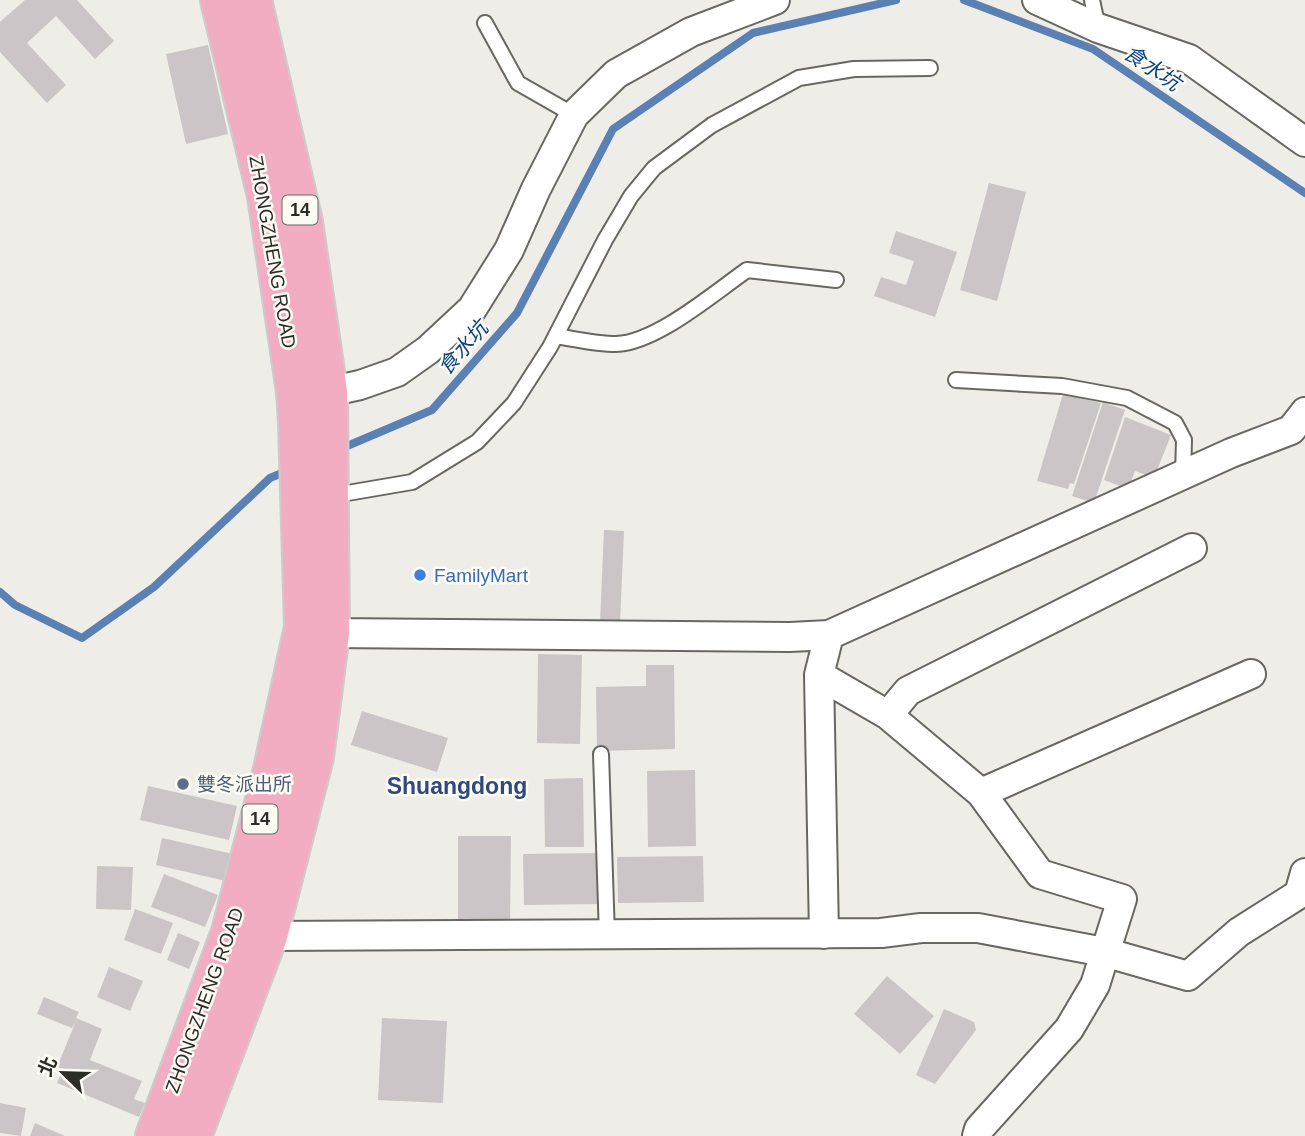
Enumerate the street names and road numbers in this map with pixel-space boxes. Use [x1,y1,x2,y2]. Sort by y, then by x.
street label: ZHONGZHENG ROAD [245,154,300,350]
road number: 14 [282,196,318,224]
road number: 14 [243,804,278,834]
street label: ZHONGZHENG ROAD [161,905,248,1096]

